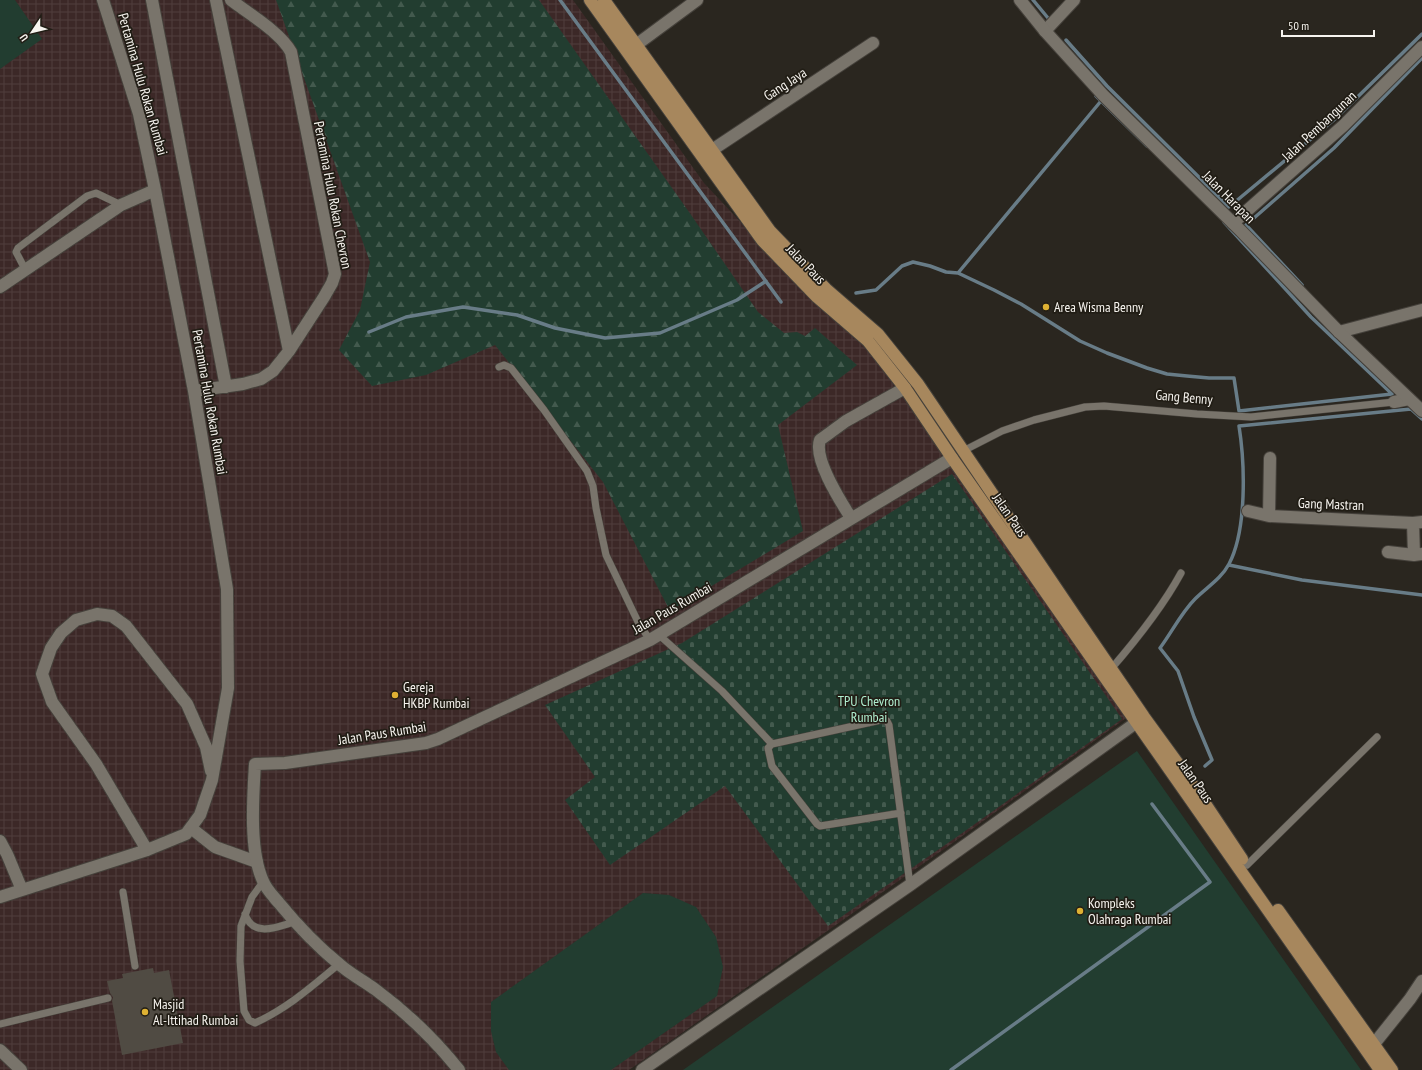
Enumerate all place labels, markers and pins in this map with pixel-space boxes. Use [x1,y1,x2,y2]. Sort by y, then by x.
place label: Area Wisma Benny [1054,298,1144,316]
marker: Area Wisma Benny [1041,302,1051,312]
place label: Gereja HKBP Rumbai [403,678,469,712]
marker: Gereja HKBP Rumbai [390,690,400,700]
place label: Kompleks Olahraga Rumbai [1088,894,1171,928]
marker: Kompleks Olahraga Rumbai [1075,906,1085,916]
place label: Masjid Al-Ittihad Rumbai [153,995,238,1029]
marker: Masjid Al-Ittihad Rumbai [140,1007,150,1017]

